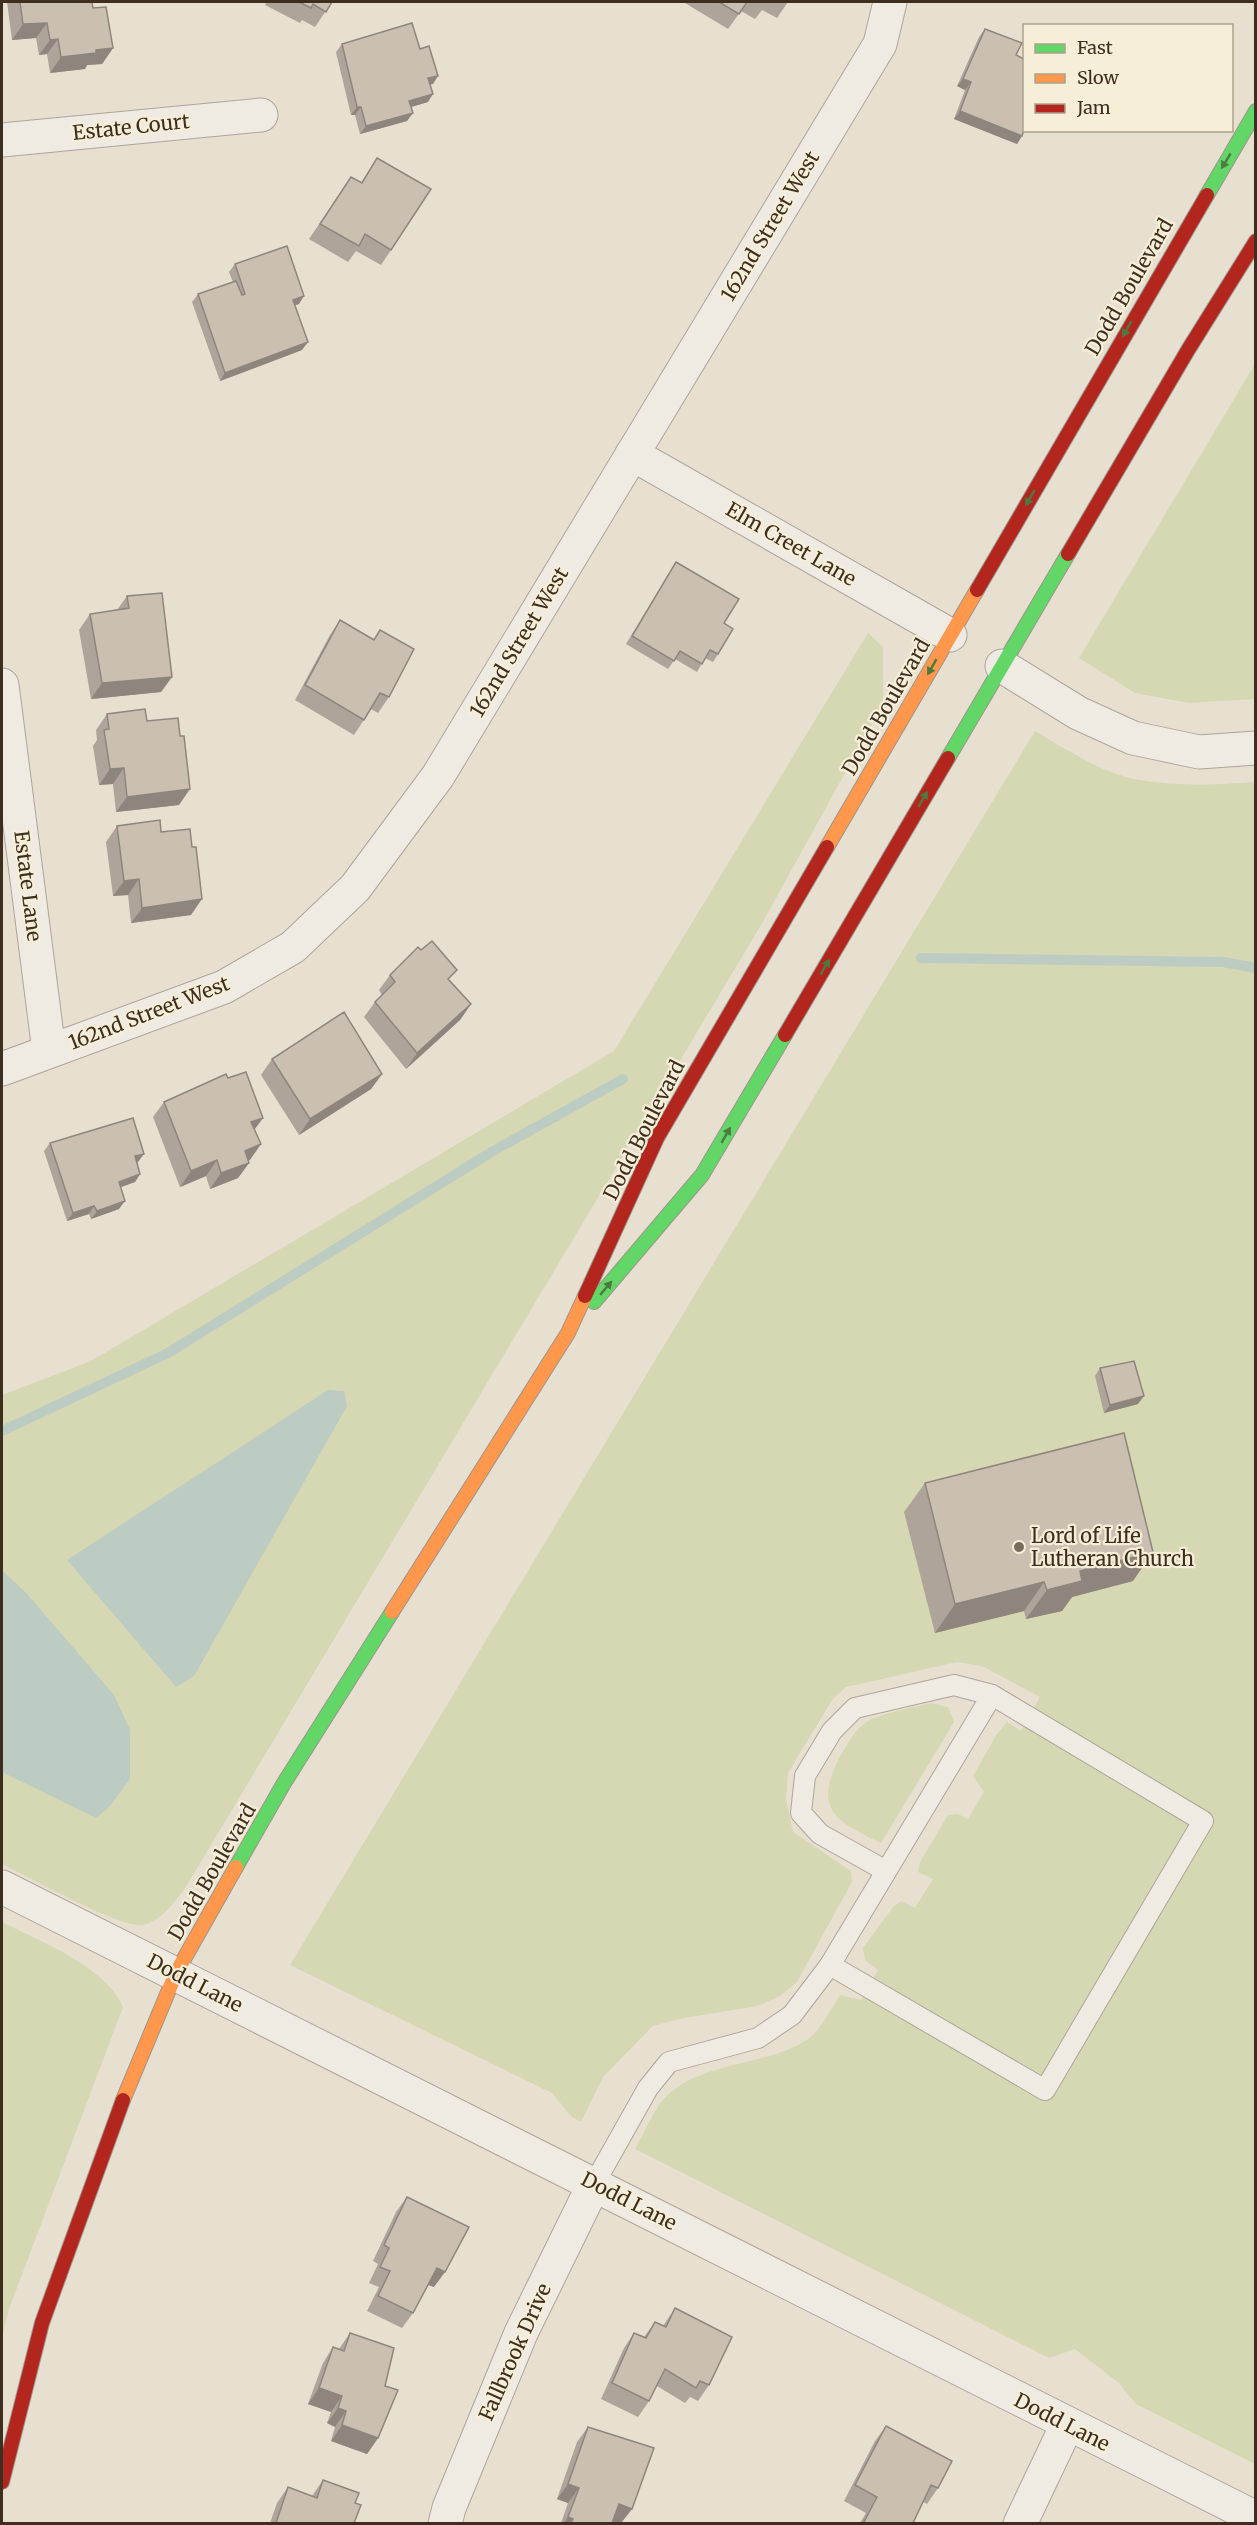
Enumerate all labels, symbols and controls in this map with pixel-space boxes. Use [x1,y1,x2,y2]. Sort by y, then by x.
legend [1023,24,1233,132]
text: Fast [1077,36,1113,59]
text: Slow [1077,66,1120,89]
text: Jam [1076,96,1111,119]
street label: Estate Court [71,108,191,145]
street label: 162nd Street West [715,146,824,305]
one-way arrow [1220,153,1231,169]
street label: Dodd Boulevard [1079,214,1178,360]
one-way arrow [1122,321,1132,338]
one-way arrow [1024,490,1035,506]
street label: Elm Creet Lane [722,496,861,591]
street label: 162nd Street West [464,562,573,721]
street label: Dodd Boulevard [836,634,935,780]
one-way arrow [926,659,937,675]
one-way arrow [918,791,929,807]
street label: Estate Lane [9,829,48,943]
one-way arrow [819,959,830,975]
street label: 162nd Street West [65,970,233,1055]
street label: Dodd Boulevard [598,1056,690,1204]
one-way arrow [720,1127,731,1143]
one-way arrow [599,1281,612,1296]
place label: Lord of Life Lutheran Church [1031,1523,1194,1571]
marker: Lord of Life Lutheran Church [1012,1540,1026,1554]
street label: Dodd Boulevard [162,1799,261,1945]
street label: Dodd Lane [143,1948,247,2017]
street label: Dodd Lane [577,2166,681,2235]
street label: Fallbrook Drive [473,2279,556,2424]
street label: Dodd Lane [1010,2387,1114,2456]

